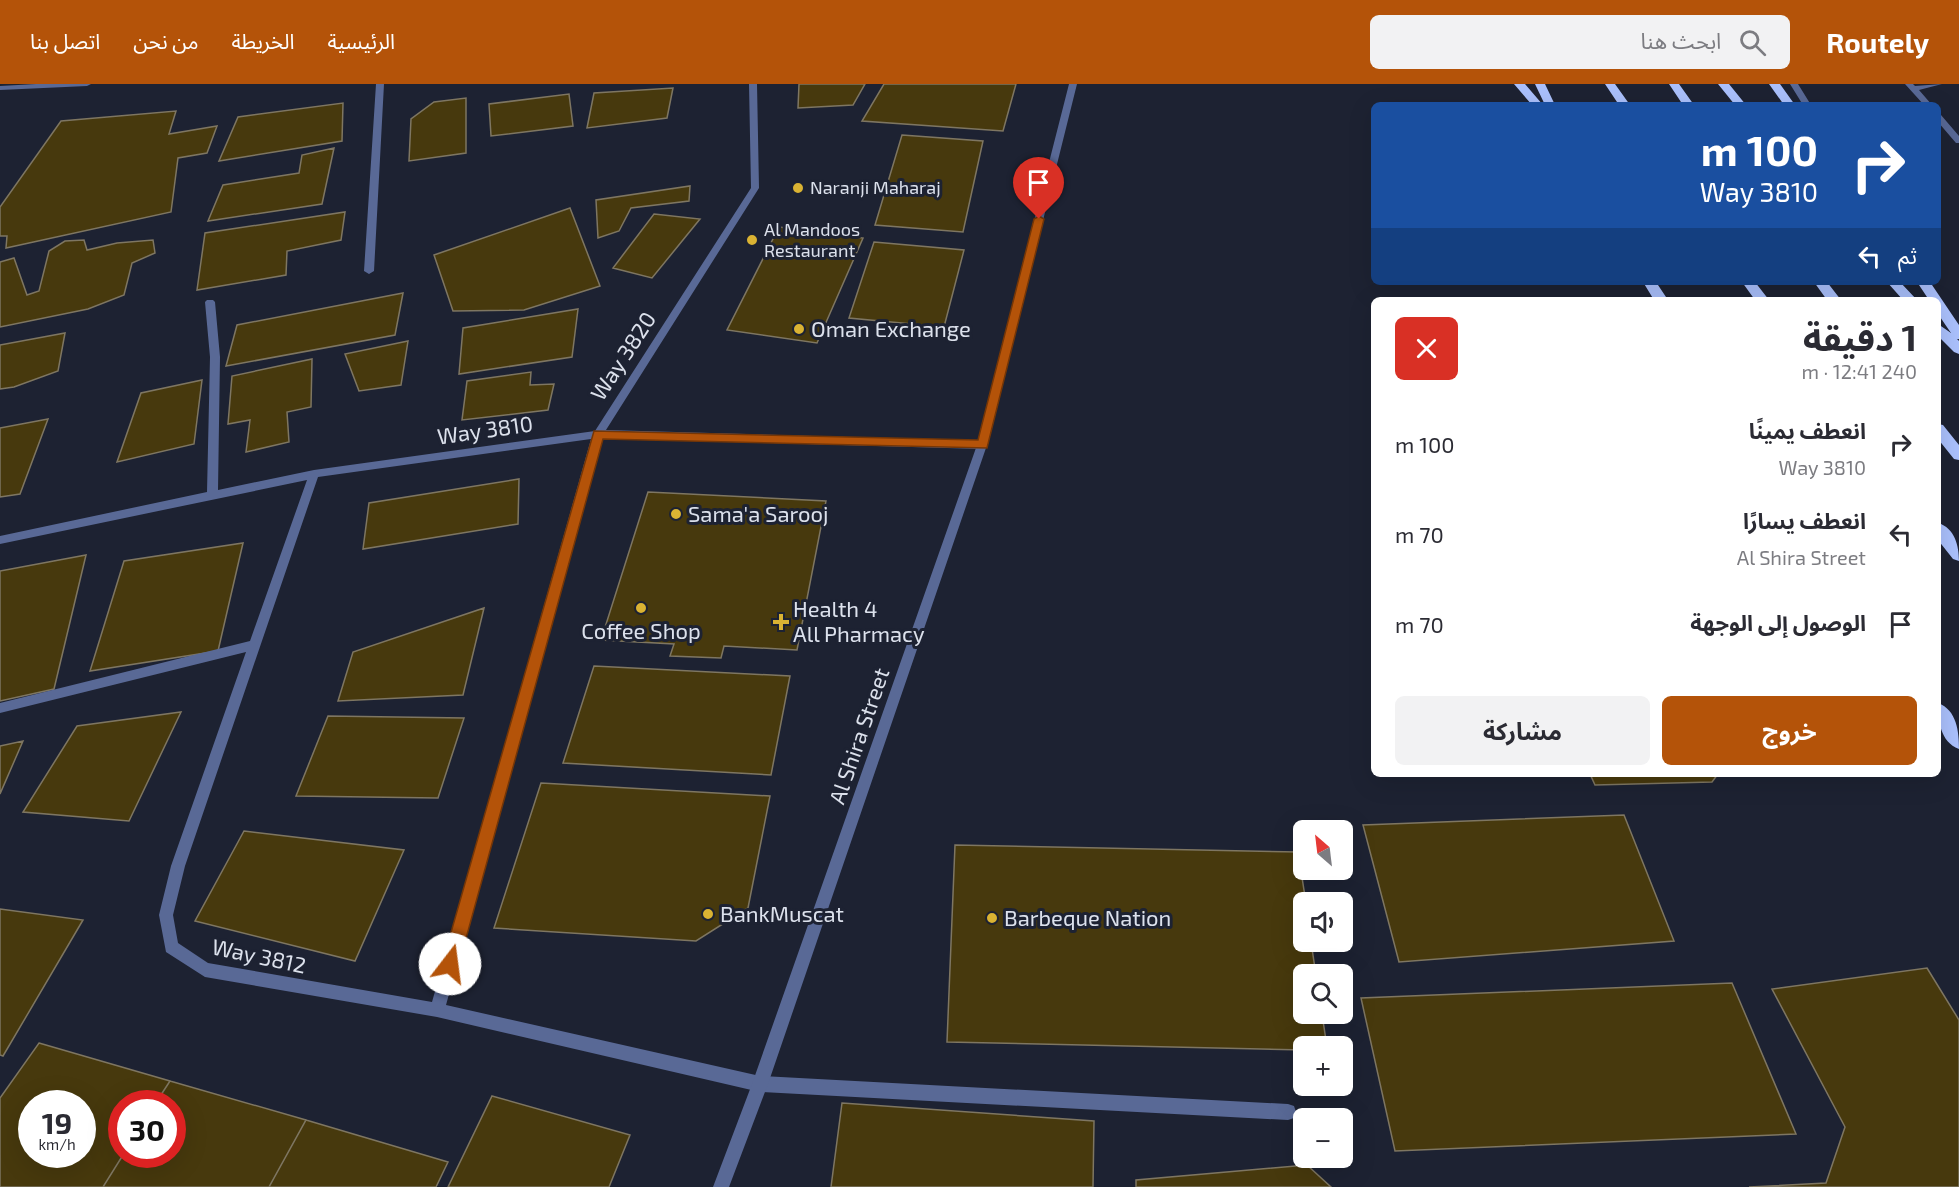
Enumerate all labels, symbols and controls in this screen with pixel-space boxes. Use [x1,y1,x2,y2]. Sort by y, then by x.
search box [1370,15,1790,69]
text: Routely [1826,25,1929,59]
icon: search [1736,26,1769,59]
text: ابحث هنا [1641,27,1721,53]
text: اتصل بنا [30,28,100,53]
text: من نحن [133,28,199,53]
text: الخريطة [232,28,295,53]
text: الرئيسية [328,28,395,53]
text: 100 m [1701,124,1818,174]
icon: right [1839,126,1917,204]
pin [1013,157,1064,219]
icon: arrive [1022,166,1055,199]
text: Way 3810 [1700,175,1818,207]
place label: Naranji Maharaj [810,176,941,198]
marker: Naranji Maharaj [791,181,805,195]
place label: Al Mandoos Restaurant [764,218,860,261]
marker: Al Mandoos Restaurant [745,233,759,247]
icon: left [1853,240,1886,273]
text: ثم [1898,242,1917,268]
street label: Way 3820 [584,306,660,404]
place label: Oman Exchange [811,315,971,341]
text: 1 دقيقة [1803,315,1917,358]
button: close [1395,317,1458,380]
marker: Oman Exchange [792,322,806,336]
text: 240 m · 12:41 [1802,359,1917,383]
street label: Way 3810 [435,409,534,449]
text: انعطف يمينًا [1749,417,1866,443]
icon: right [1884,428,1917,461]
text: 100 m [1395,431,1454,457]
text: Way 3810 [1778,455,1866,479]
place label: Sama'a Sarooj [688,500,829,527]
marker: Sama'a Sarooj [669,507,683,521]
text: انعطف يسارًا [1743,507,1866,533]
icon: left [1884,518,1917,551]
text: 70 m [1395,521,1444,547]
text: Al Shira Street [1737,545,1866,569]
place label: Health 4 All Pharmacy [793,595,925,646]
marker: Coffee Shop [634,601,648,615]
icon: arrive [1884,608,1917,641]
text: الوصول إلى الوجهة [1690,609,1866,635]
text: 70 m [1395,611,1444,637]
marker: Health 4 All Pharmacy [774,615,788,629]
place label: Coffee Shop [581,617,701,643]
street label: Al Shira Street [823,664,893,807]
button: مشاركة [1395,696,1650,765]
button: خروج [1662,696,1917,765]
north arrow [1293,820,1353,880]
map controls [1293,820,1353,1168]
button: sound [1293,892,1353,952]
place label: BankMuscat [720,900,844,926]
place label: Barbeque Nation [1004,904,1171,930]
marker: BankMuscat [701,907,715,921]
marker: Barbeque Nation [985,911,999,925]
street label: Way 3812 [210,932,309,978]
position arrow [418,932,482,996]
button: search [1293,964,1353,1024]
button: + [1293,1036,1353,1096]
speed limit sign: 30 [108,1090,186,1168]
text: 19 [42,1104,72,1140]
button: − [1293,1108,1353,1168]
text: km/h [38,1135,76,1153]

